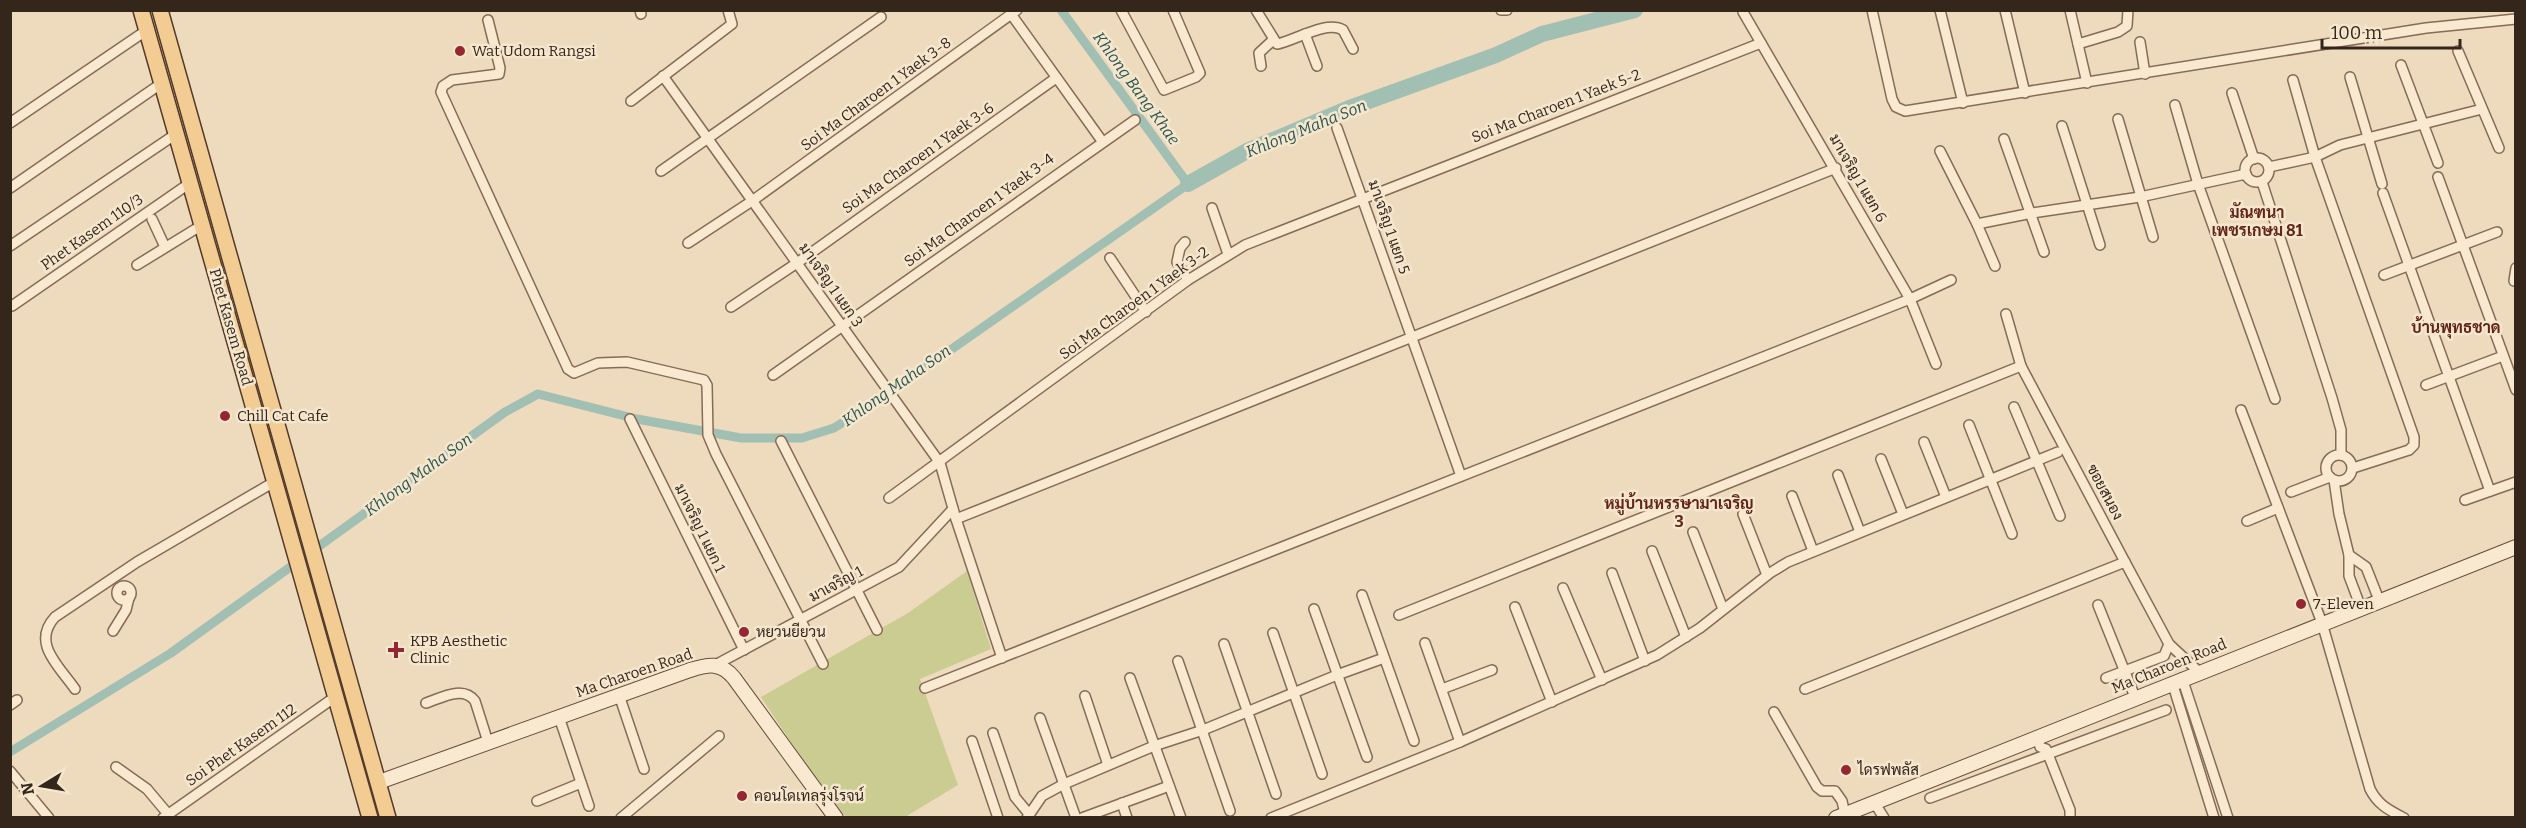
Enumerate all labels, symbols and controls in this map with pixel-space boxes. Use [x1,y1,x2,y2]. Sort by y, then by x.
scale bar [2322,12,2460,50]
text: 100 m [2331,22,2382,44]
water label: Khlong Bang Khae [1089,28,1184,148]
street label: Soi Ma Charoen 1 Yaek 3-8 [797,33,955,155]
place label: Wat Udom Rangsi [472,42,596,60]
marker: Wat Udom Rangsi [453,44,467,58]
street label: Soi Ma Charoen 1 Yaek 5-2 [1469,65,1643,147]
water label: Khlong Maha Son [1243,96,1369,161]
street label: Soi Ma Charoen 1 Yaek 3-6 [839,99,997,217]
street label: มาเจริญ 1 แยก 6 [1825,131,1891,226]
street label: Soi Ma Charoen 1 Yaek 3-4 [900,149,1058,271]
street label: มาเจริญ 1 แยก 5 [1365,178,1413,276]
street label: Phet Kasem 110/3 [37,190,147,274]
district label: มัณฑนา เพชรเกษม 81 [2211,202,2303,240]
street label: มาเจริญ 1 แยก 3 [795,239,867,331]
street label: Soi Ma Charoen 1 Yaek 3-2 [1056,243,1212,363]
street label: Phet Kasem Road [206,266,256,388]
district label: บ้านพุทธชาด [2411,316,2501,339]
water label: Khlong Maha Son [838,341,954,430]
place label: Chill Cat Cafe [237,407,329,425]
marker: Chill Cat Cafe [218,409,232,423]
water label: Khlong Maha Son [361,429,476,520]
street label: ซอยสนอง [2083,461,2127,523]
street label: มาเจริญ 1 แยก 1 [671,481,729,575]
district label: หมู่บ้านหรรษามาเจริญ 3 [1604,492,1754,531]
street label: มาเจริญ 1 [806,562,866,606]
place label: 7-Eleven [2313,595,2374,613]
marker: 7-Eleven [2294,597,2308,611]
place label: หยวนยียวน [756,622,826,641]
marker: หยวนยียวน [737,625,751,639]
place label: KPB Aesthetic Clinic [410,632,508,667]
street label: Ma Charoen Road [2109,635,2229,697]
marker: KPB Aesthetic Clinic [387,641,405,659]
street label: Ma Charoen Road [573,645,695,701]
street label: Soi Phet Kasem 112 [182,700,300,790]
north arrow [12,756,72,816]
place label: ไดรฟพลัส [1857,760,1919,779]
marker: ไดรฟพลัส [1839,763,1853,777]
text: N [17,781,38,797]
place label: คอนโดเทลรุ่งโรจน์ [754,786,864,807]
marker: คอนโดเทลรุ่งโรจน์ [735,789,749,803]

